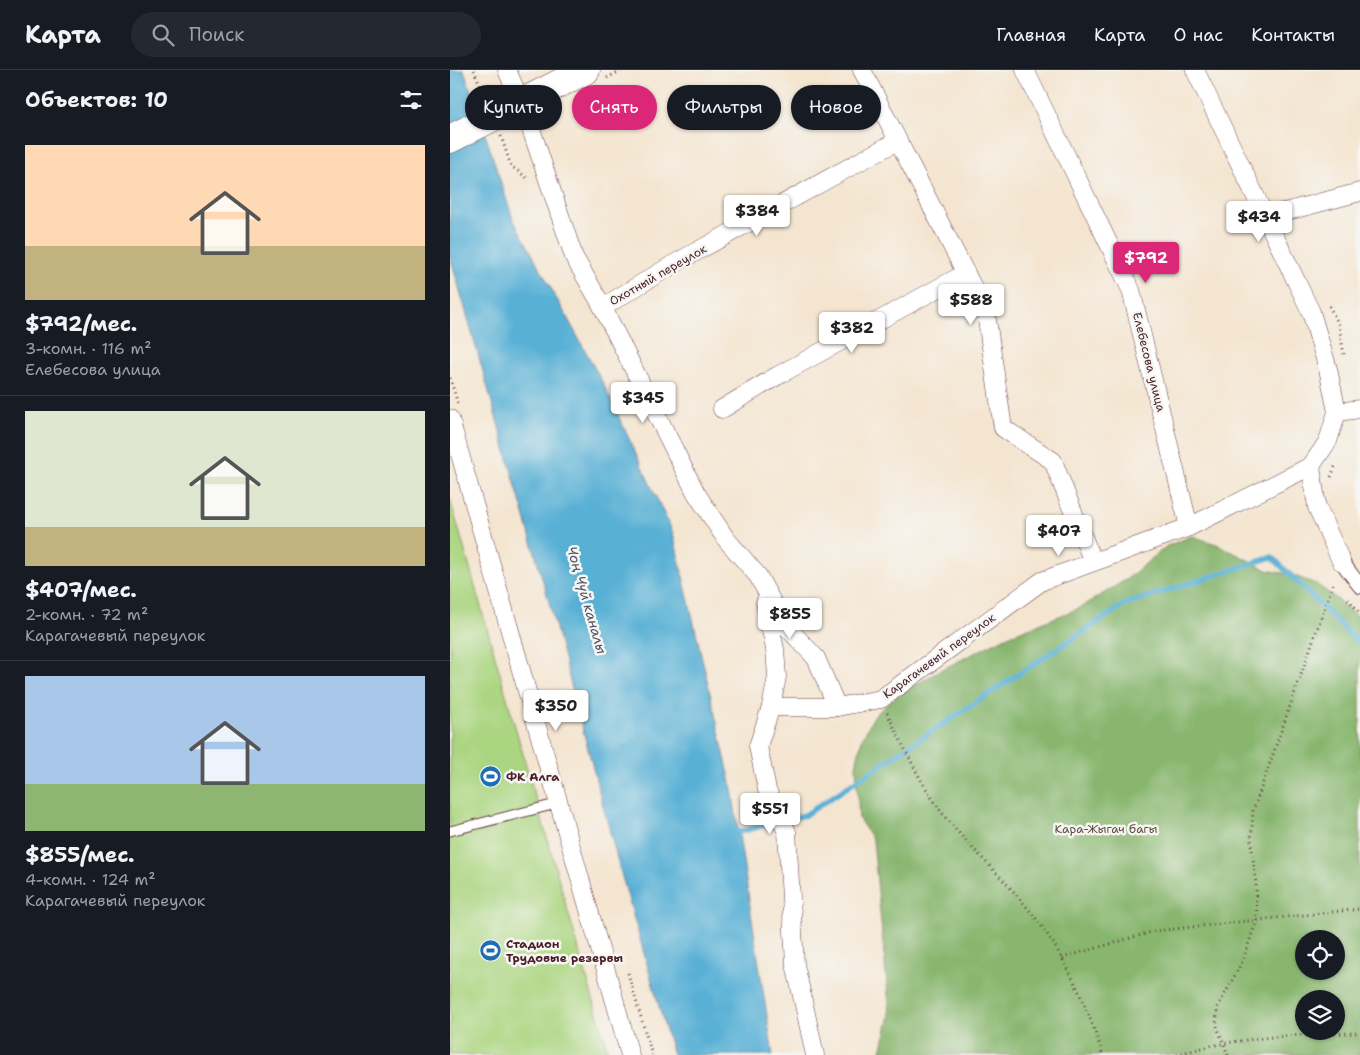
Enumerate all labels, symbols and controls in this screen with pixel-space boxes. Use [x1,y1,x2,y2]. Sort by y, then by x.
search box [131,12,481,57]
text: Карта [25,19,101,51]
icon: search [149,21,177,49]
text: Поиск [189,22,244,47]
text: Главная [996,23,1066,47]
text: Карта [1094,23,1146,47]
text: О нас [1174,23,1223,47]
text: Контакты [1251,23,1335,47]
chip: Купить [465,85,562,130]
chip: Снять [572,85,657,130]
chip: Фильтры [667,85,781,130]
chip: Новое [791,85,881,130]
text: Объектов: 10 [25,86,168,114]
icon: filters [397,86,425,114]
icon: home [180,178,270,268]
pin: $384 [727,194,787,237]
text: $384 [735,200,779,221]
pin: $434 [1229,200,1289,243]
text: $434 [1237,206,1281,227]
street label: Охотный переулок [607,240,710,309]
pin: $792 [1116,242,1176,284]
text: $792 [1124,247,1168,268]
pin: $588 [941,284,1001,326]
text: $588 [949,289,993,310]
text: $792/мес. [25,310,137,338]
street label: Елебесова улица [1129,311,1169,414]
pin: $382 [822,312,882,354]
text: $382 [830,317,874,338]
text: 3-комн. · 116 m² [25,338,152,359]
text: Елебесова улица [25,359,161,380]
pin: $345 [613,382,673,424]
text: $345 [622,387,664,408]
icon: home [180,443,270,533]
pin: $407 [1029,514,1089,557]
text: $407 [1037,520,1081,541]
water label: Чоң Чүй каналы [563,544,611,656]
text: $407/мес. [25,576,137,604]
pin: $855 [760,598,820,640]
text: $855 [769,603,811,624]
text: 2-комн. · 72 m² [25,604,148,625]
street label: Карагачевый переулок [880,609,999,702]
text: Карагачевый переулок [25,625,205,646]
pin: $350 [526,690,586,732]
text: $350 [534,695,578,716]
icon: home [180,708,270,798]
sports icon: ФК Алга [478,765,502,789]
place label: ФК Алга [506,769,560,785]
pin: $551 [740,792,800,835]
text: $551 [751,798,789,819]
park label: Кара-Жыгач багы [1054,821,1158,837]
text: $855/мес. [25,841,135,869]
text: 4-комн. · 124 m² [25,869,156,890]
text: Карагачевый переулок [25,890,205,911]
map controls [1295,930,1345,1040]
button: locate [1295,930,1345,980]
place label: Стадион Трудовые резервы [506,936,624,966]
sports icon: Стадион Трудовые резервы [478,939,502,963]
button: layers [1295,990,1345,1040]

